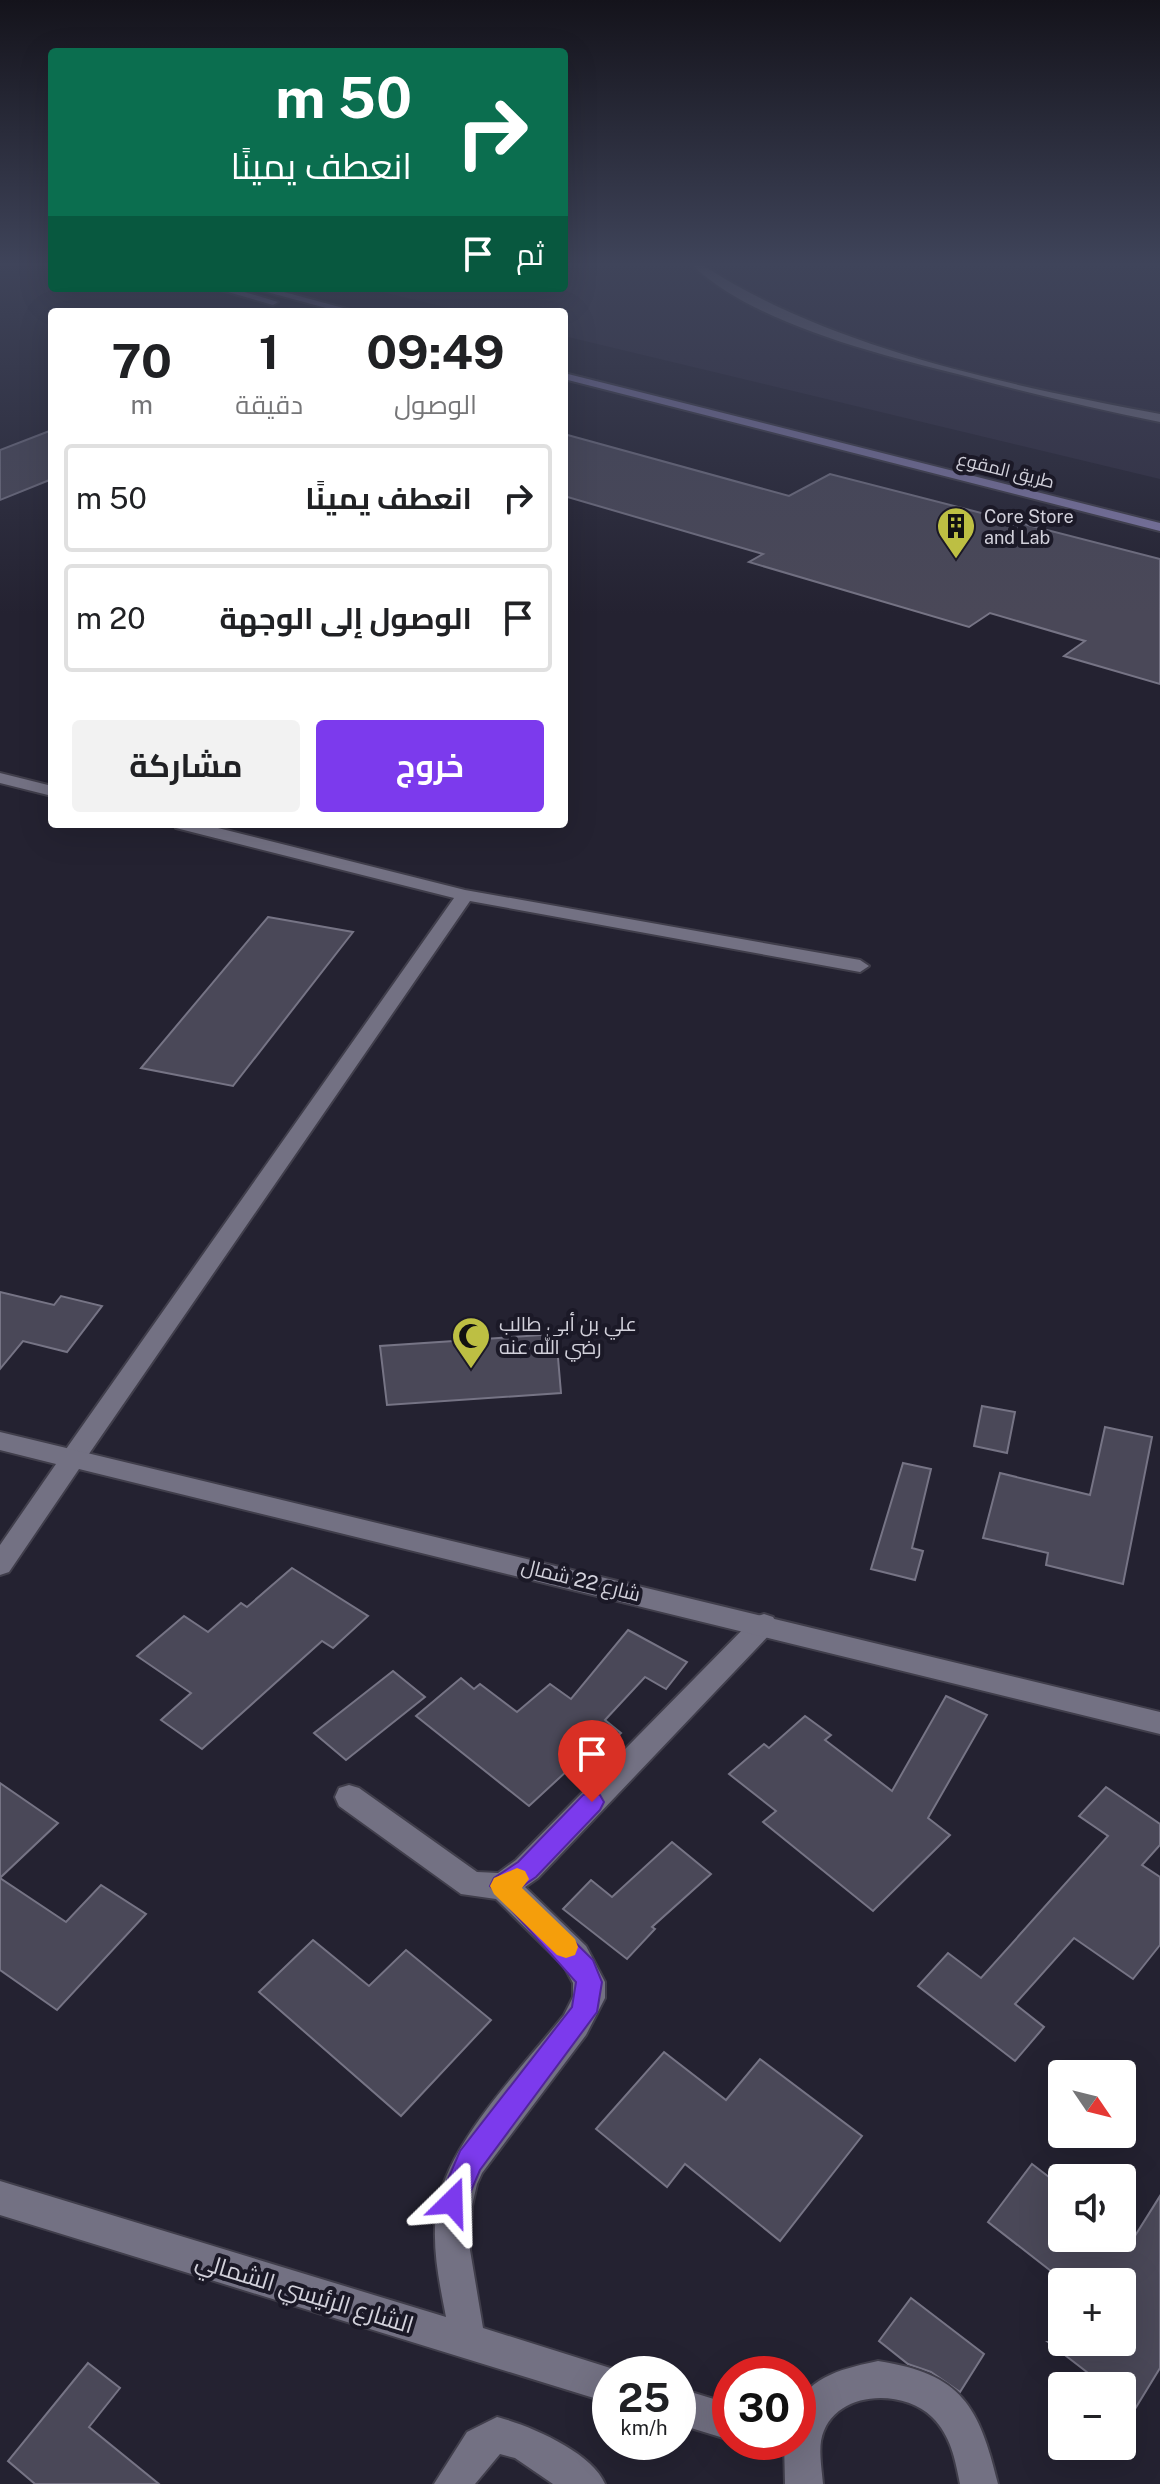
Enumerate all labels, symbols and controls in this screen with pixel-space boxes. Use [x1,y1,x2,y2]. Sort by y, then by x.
text: 50 m [275,65,412,131]
icon: right [440,80,544,184]
text: انعطف يمينًا [230,145,412,187]
icon: arrive [456,232,500,276]
text: ثم [516,236,544,272]
text: 1 [259,323,279,380]
text: 09:49 [366,323,505,380]
text: 70 [111,332,172,389]
text: m [130,389,153,420]
text: دقيقة [235,389,303,420]
text: الوصول [394,389,477,420]
street label: طريق المقوع [955,448,1057,494]
icon: right [496,476,540,520]
text: 50 m [76,480,147,516]
text: انعطف يمينًا [305,480,472,516]
building icon: Core Store and Lab [935,505,977,560]
place label: Core Store and Lab [984,506,1074,548]
icon: arrive [496,596,540,640]
text: 20 m [76,600,146,636]
text: الوصول إلى الوجهة [219,600,472,636]
button: مشاركة [72,720,300,812]
button: خروج [316,720,544,812]
place label: علي بن أبي طالب رضي الله عنه [499,1312,637,1362]
mosque icon: علي بن أبي طالب رضي الله عنه [450,1315,492,1370]
street label: شارع 22 شمال [519,1554,643,1608]
pin [558,1720,626,1802]
icon: arrive [570,1732,614,1776]
north arrow [1048,2060,1136,2148]
map controls [1048,2060,1136,2460]
position arrow [410,2160,494,2244]
button: sound [1048,2164,1136,2252]
street label: الشارع الرئيسي الشمالي [191,2245,417,2344]
button: + [1048,2268,1136,2356]
speed limit sign: 30 [712,2356,816,2460]
button: − [1048,2372,1136,2460]
text: 25 [618,2374,670,2421]
text: km/h [620,2416,668,2440]

